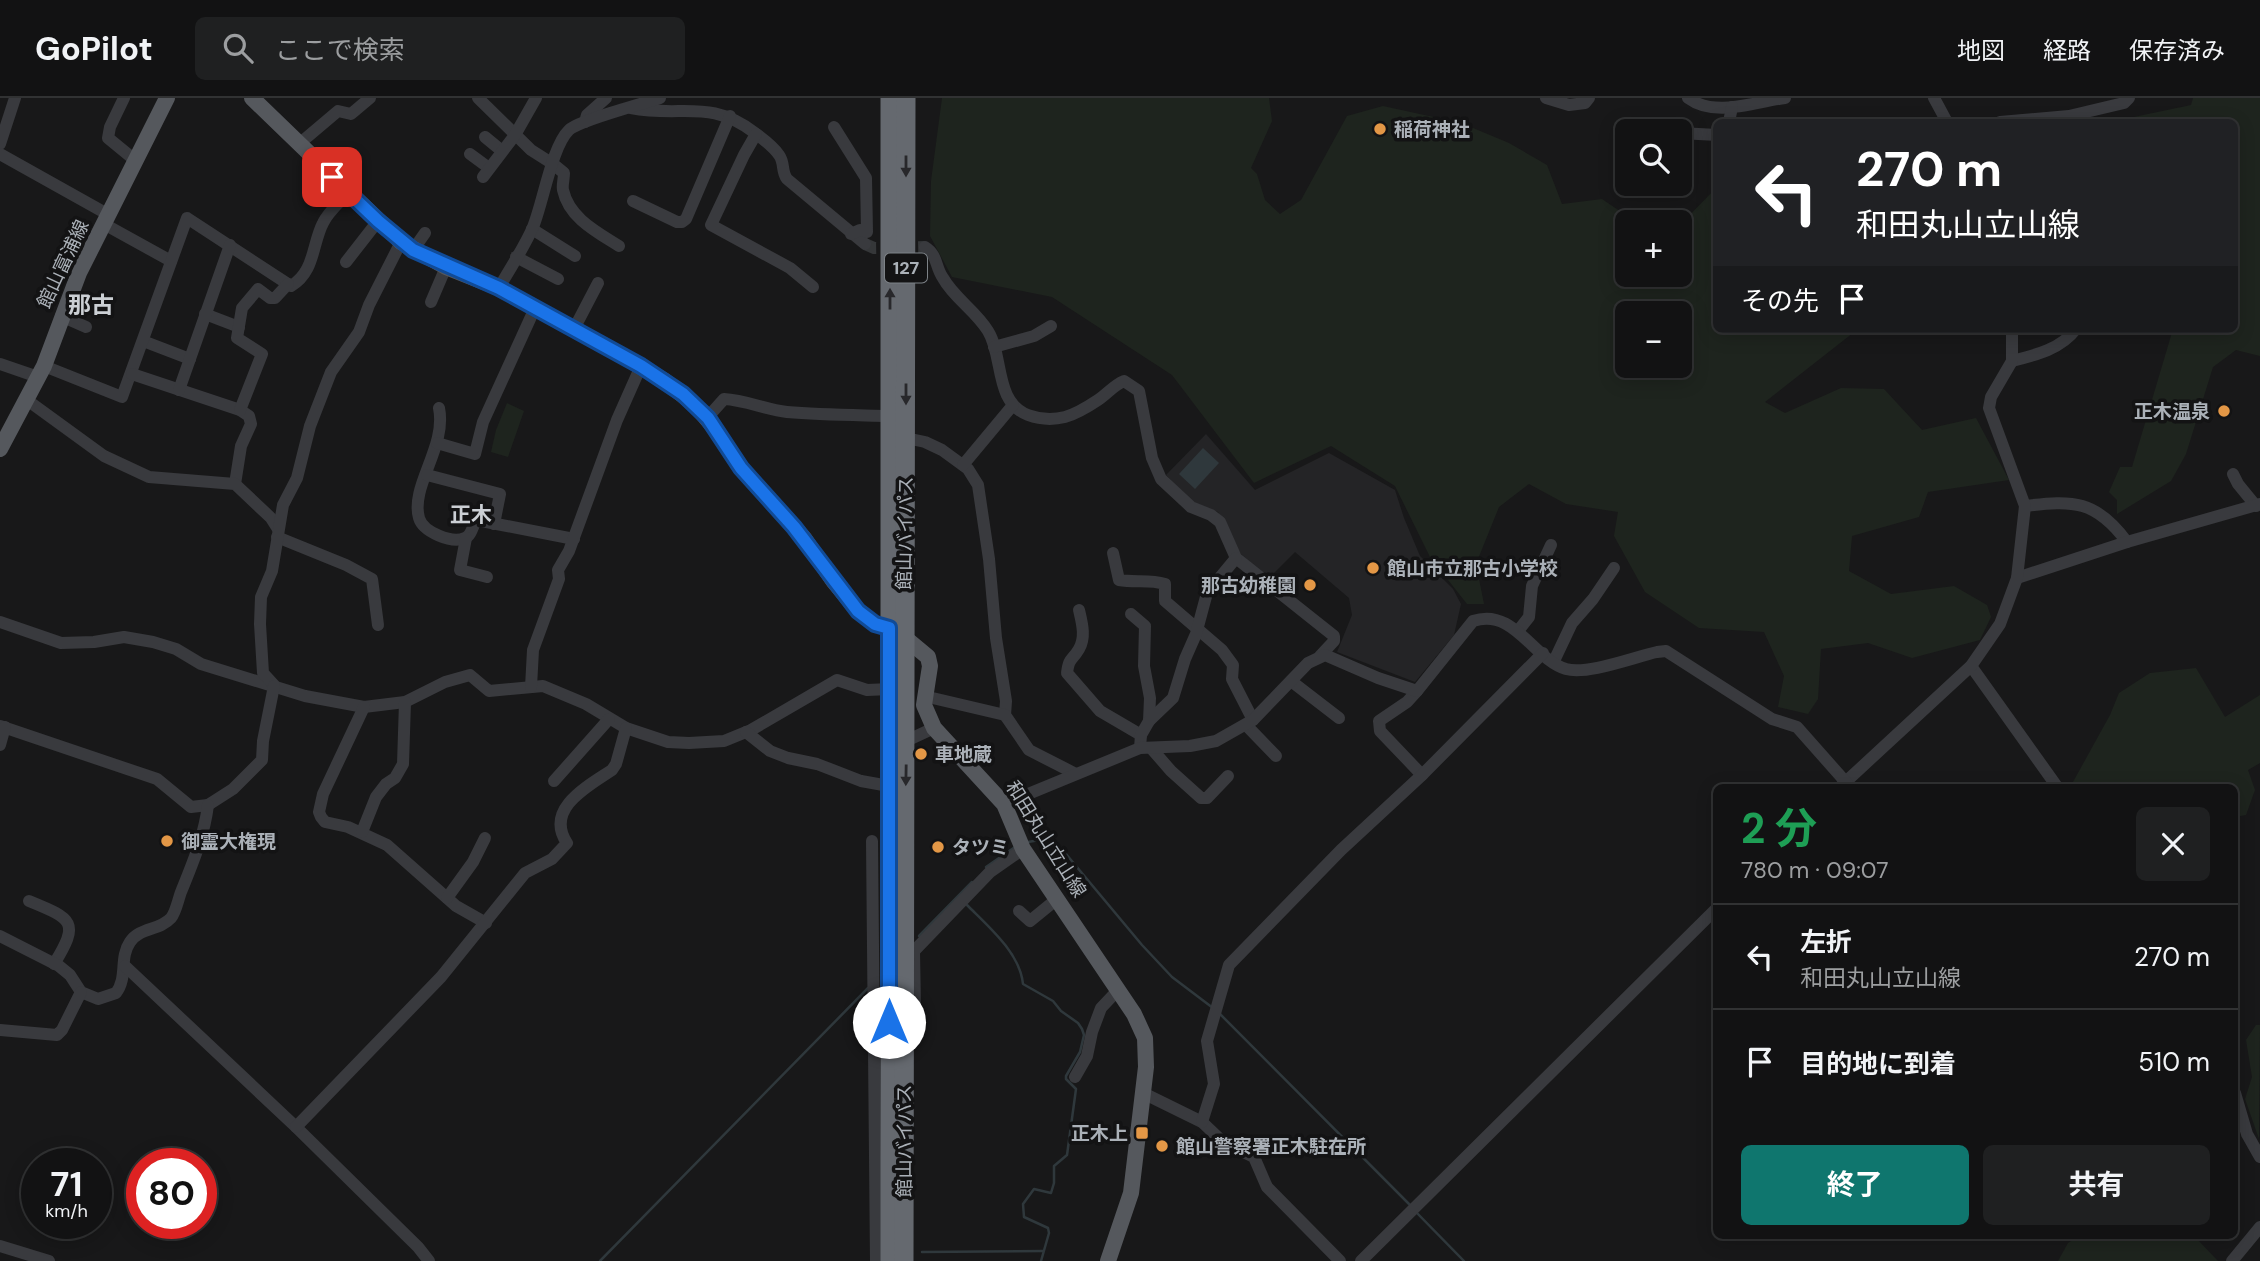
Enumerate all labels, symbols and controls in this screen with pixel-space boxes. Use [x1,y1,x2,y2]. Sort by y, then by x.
search box [195,17,685,80]
text: GoPilot [35,27,153,70]
icon: search [219,29,257,67]
text: ここで検索 [275,33,405,67]
text: 地図 [1957,35,2005,66]
text: 経路 [2043,35,2091,66]
text: 保存済み [2129,35,2225,66]
place label: 稲荷神社 [1394,117,1470,142]
map controls [1615,119,1692,378]
button: search [1615,119,1692,196]
marker: 稲荷神社 [1372,121,1388,137]
text: 270 m [1856,137,2002,201]
pin [302,147,362,207]
icon: left [1741,147,1832,238]
one-way arrow [900,155,912,177]
icon: arrive [313,158,351,196]
text: 和田丸山立山線 [1856,204,2080,246]
button: + [1615,210,1692,287]
street label: 館山富浦線 [32,216,94,312]
road number: 127 [885,253,927,282]
icon: arrive [1833,280,1871,318]
text: その先 [1741,284,1819,318]
one-way arrow [884,288,896,310]
district label: 那古 [68,290,114,320]
button: − [1615,301,1692,378]
one-way arrow [900,383,912,405]
place label: 正木温泉 [2134,399,2210,424]
marker: 正木温泉 [2216,403,2232,419]
street label: 館山バイパス [892,476,918,590]
district label: 正木 [450,501,492,529]
place label: 館山市立那古小学校 [1387,556,1558,581]
marker: 館山市立那古小学校 [1365,560,1381,576]
place label: 那古幼稚園 [1201,573,1296,598]
marker: 那古幼稚園 [1302,577,1318,593]
place label: 車地蔵 [935,742,992,767]
marker: 車地蔵 [913,746,929,762]
one-way arrow [900,765,912,787]
street label: 和田丸山立山線 [1000,776,1092,902]
text: 2 分 [1741,801,1817,856]
button: close [2136,807,2210,881]
place label: 御霊大権現 [181,829,276,854]
marker: 御霊大権現 [159,833,175,849]
place label: タツミ [952,835,1009,860]
marker: タツミ [930,839,946,855]
text: 780 m · 09:07 [1741,855,1889,885]
text: 左折 [1800,925,1852,959]
icon: left [1741,938,1779,976]
text: 270 m [2134,940,2210,974]
text: 和田丸山立山線 [1800,963,1961,993]
position arrow [852,985,926,1059]
icon: arrive [1741,1043,1779,1081]
text: 510 m [2138,1045,2210,1079]
text: 目的地に到着 [1800,1047,1956,1081]
street label: 館山バイパス [892,1084,917,1198]
place label: 正木上 [1071,1121,1128,1146]
marker: 正木上 [1134,1125,1150,1141]
place label: 館山警察署正木駐在所 [1176,1134,1366,1159]
marker: 館山警察署正木駐在所 [1154,1138,1170,1154]
button: 終了 [1741,1145,1969,1225]
button: 共有 [1983,1145,2210,1225]
speed limit sign: 80 [126,1148,217,1239]
text: 71 [50,1161,83,1207]
text: km/h [45,1199,88,1223]

